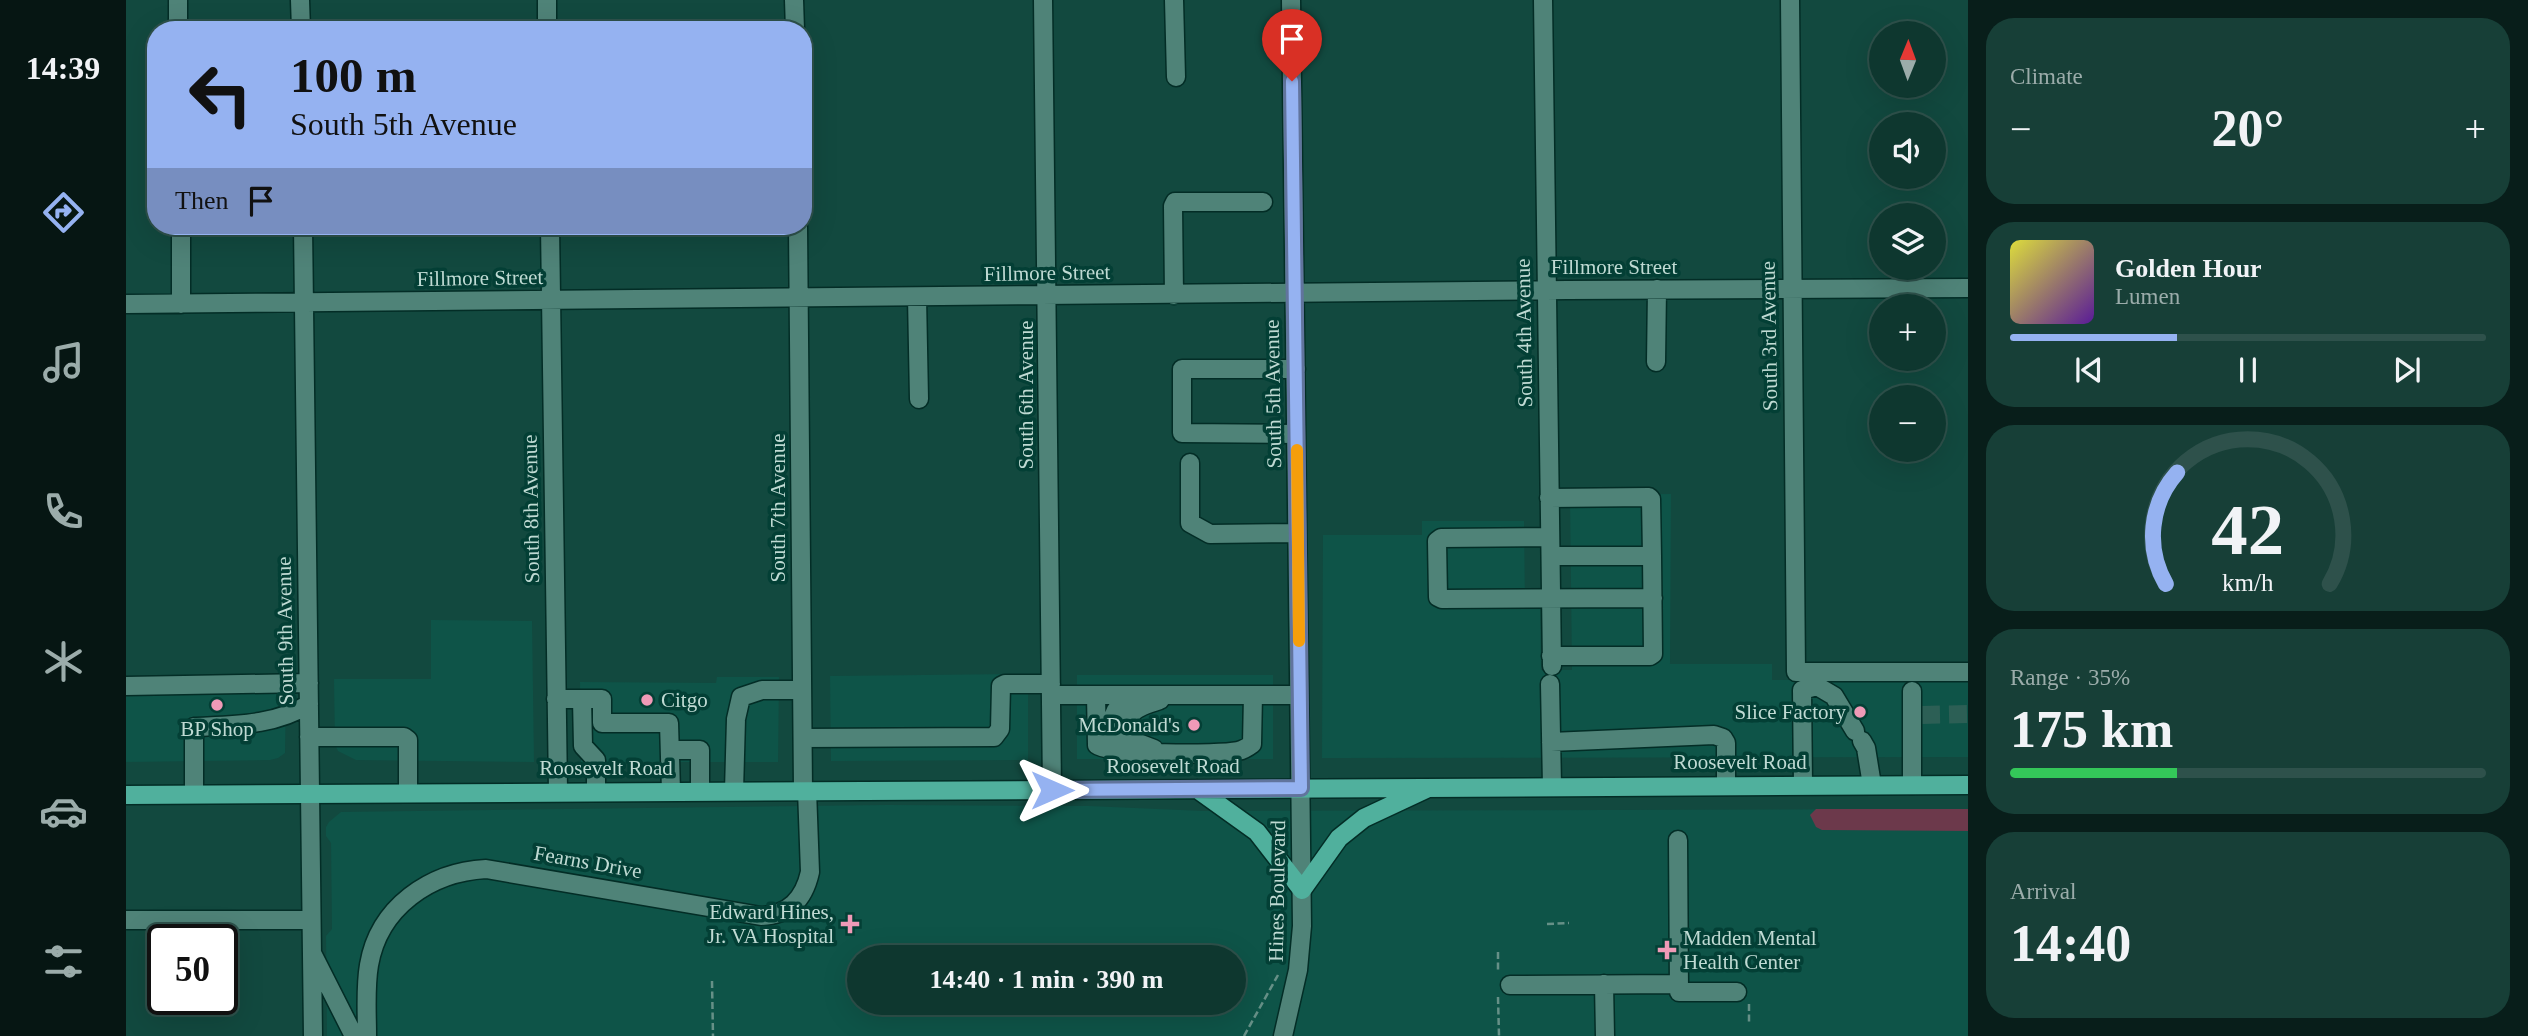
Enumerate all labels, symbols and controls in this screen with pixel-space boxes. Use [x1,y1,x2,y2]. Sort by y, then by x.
pin [1262,9,1322,81]
icon: arrive [1273,20,1311,58]
north arrow [1869,21,1946,98]
map controls [1869,21,1946,462]
text: 100 m [290,48,417,103]
icon: left [175,49,266,140]
text: 14:39 [26,50,100,86]
text: Climate [2010,64,2083,89]
text: 20° [2212,100,2284,157]
text: South 5th Avenue [290,106,517,142]
text: − [2010,108,2031,150]
text: + [2465,108,2486,150]
button: sound [1869,112,1946,189]
icon: arrive [242,182,280,220]
text: Then [175,186,228,215]
icon: directions [39,188,88,237]
button: layers [1869,203,1946,280]
text: Golden Hour [2115,254,2262,283]
street label: Fillmore Street [1551,255,1677,279]
street label: South 4th Avenue [1511,258,1537,408]
street label: Fillmore Street [984,260,1111,286]
street label: South 3rd Avenue [1756,261,1782,411]
street label: Fillmore Street [417,265,544,291]
text: Lumen [2115,284,2180,309]
button: + [1869,294,1946,371]
street label: South 5th Avenue [1260,319,1286,469]
street label: South 6th Avenue [1014,321,1038,469]
icon: music [39,338,88,387]
icon: previous [2070,351,2108,389]
icon: pause [2229,351,2267,389]
icon: next [2388,351,2426,389]
button: − [1869,385,1946,462]
street label: South 8th Avenue [518,434,544,584]
street label: South 7th Avenue [766,434,790,582]
icon: phone [39,487,88,536]
text: 42 [2212,489,2284,570]
street label: South 9th Avenue [272,556,298,706]
text: km/h [2222,569,2274,596]
icon: climate [39,637,88,686]
text: Range · 35% [2010,665,2130,690]
place label: Citgo [661,688,708,712]
marker: Citgo [639,692,655,708]
marker: BP Shop [209,697,225,713]
place label: Slice Factory [1735,700,1846,724]
text: 175 km [2010,701,2173,758]
marker: Slice Factory [1852,704,1868,720]
place label: McDonald's [1078,713,1180,737]
place label: BP Shop [180,717,254,741]
marker: McDonald's [1186,717,1202,733]
street label: Roosevelt Road [1673,750,1807,774]
position arrow [1015,753,1089,827]
street label: Roosevelt Road [1106,754,1240,778]
street label: Roosevelt Road [539,756,673,780]
icon: car [39,787,88,836]
street label: Hines Boulevard [1264,819,1290,962]
street label: Fearns Drive [532,841,644,883]
text: Arrival [2010,879,2076,904]
place label: Edward Hines, Jr. VA Hospital [707,900,834,948]
marker: Edward Hines, Jr. VA Hospital [840,914,860,934]
text: 14:40 [2010,915,2131,972]
speed limit sign: 50 [147,924,238,1015]
place label: Madden Mental Health Center [1683,926,1817,974]
icon: filters [39,937,88,986]
marker: Madden Mental Health Center [1657,940,1677,960]
text: 14:40 · 1 min · 390 m [930,965,1164,994]

